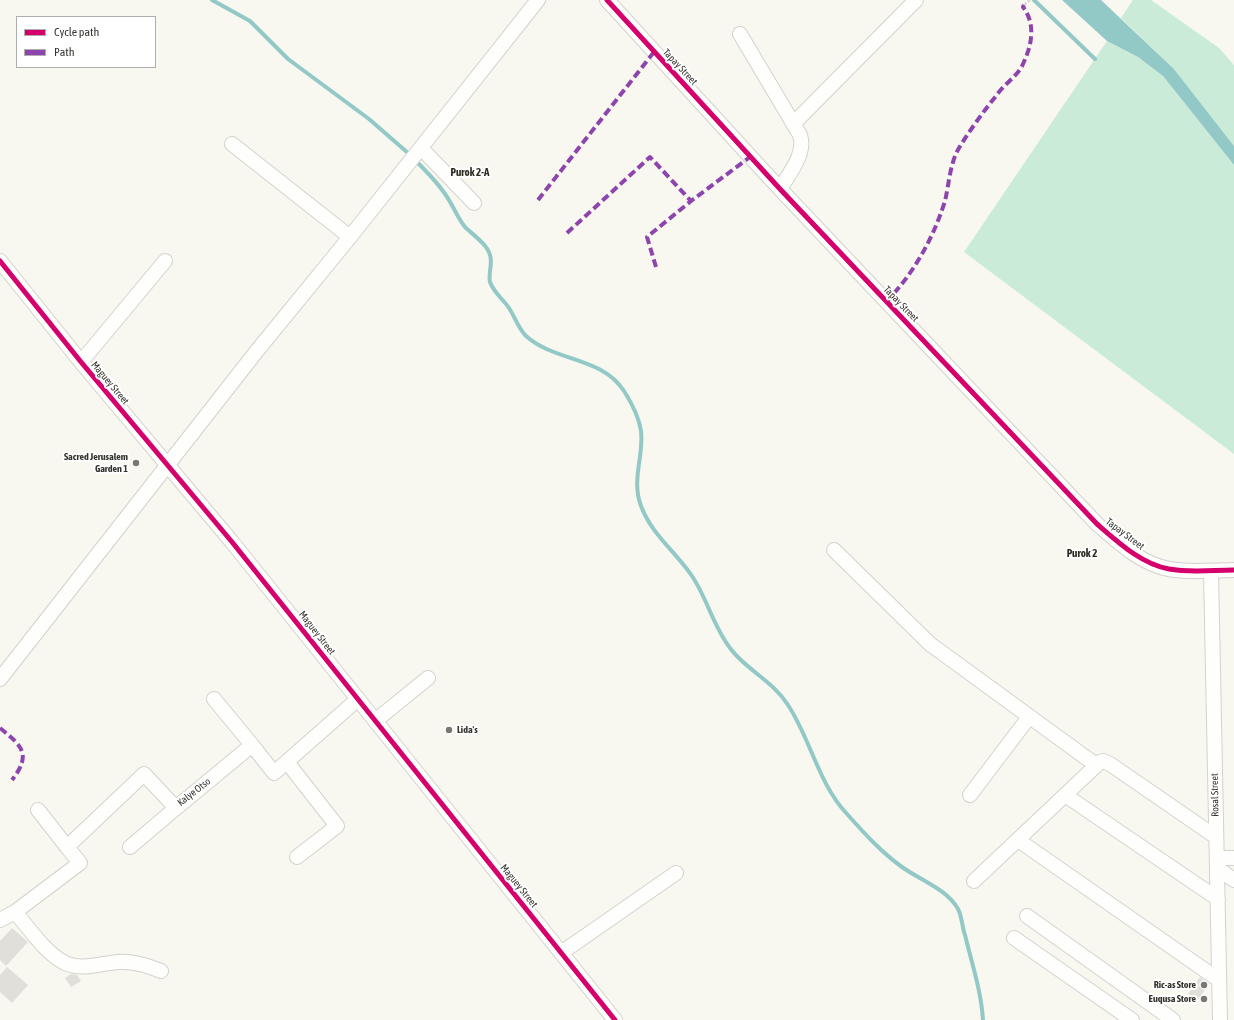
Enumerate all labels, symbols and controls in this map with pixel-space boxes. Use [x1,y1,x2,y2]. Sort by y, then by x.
legend [16,16,156,68]
text: Cycle path [54,25,99,39]
text: Path [54,45,75,59]
street label: Tapay Street [660,46,700,88]
district label: Purok 2-A [451,166,489,180]
street label: Tapay Street [881,284,921,324]
street label: Maguey Street [89,359,131,407]
place label: Sacred Jerusalem Garden 1 [64,451,128,474]
marker: Sacred Jerusalem Garden 1 [131,458,141,468]
street label: Tapay Street [1103,516,1147,552]
district label: Purok 2 [1067,547,1097,561]
street label: Maguey Street [296,609,338,657]
place label: Lida's [457,724,478,736]
marker: Lida's [444,725,454,735]
street label: Rosal Street [1209,773,1221,817]
street label: Kalye Otso [175,775,213,809]
street label: Maguey Street [498,862,540,910]
place label: Ric-as Store [1154,979,1196,991]
marker: Ric-as Store [1199,980,1209,990]
place label: Euqusa Store [1149,993,1196,1005]
marker: Euqusa Store [1199,994,1209,1004]

